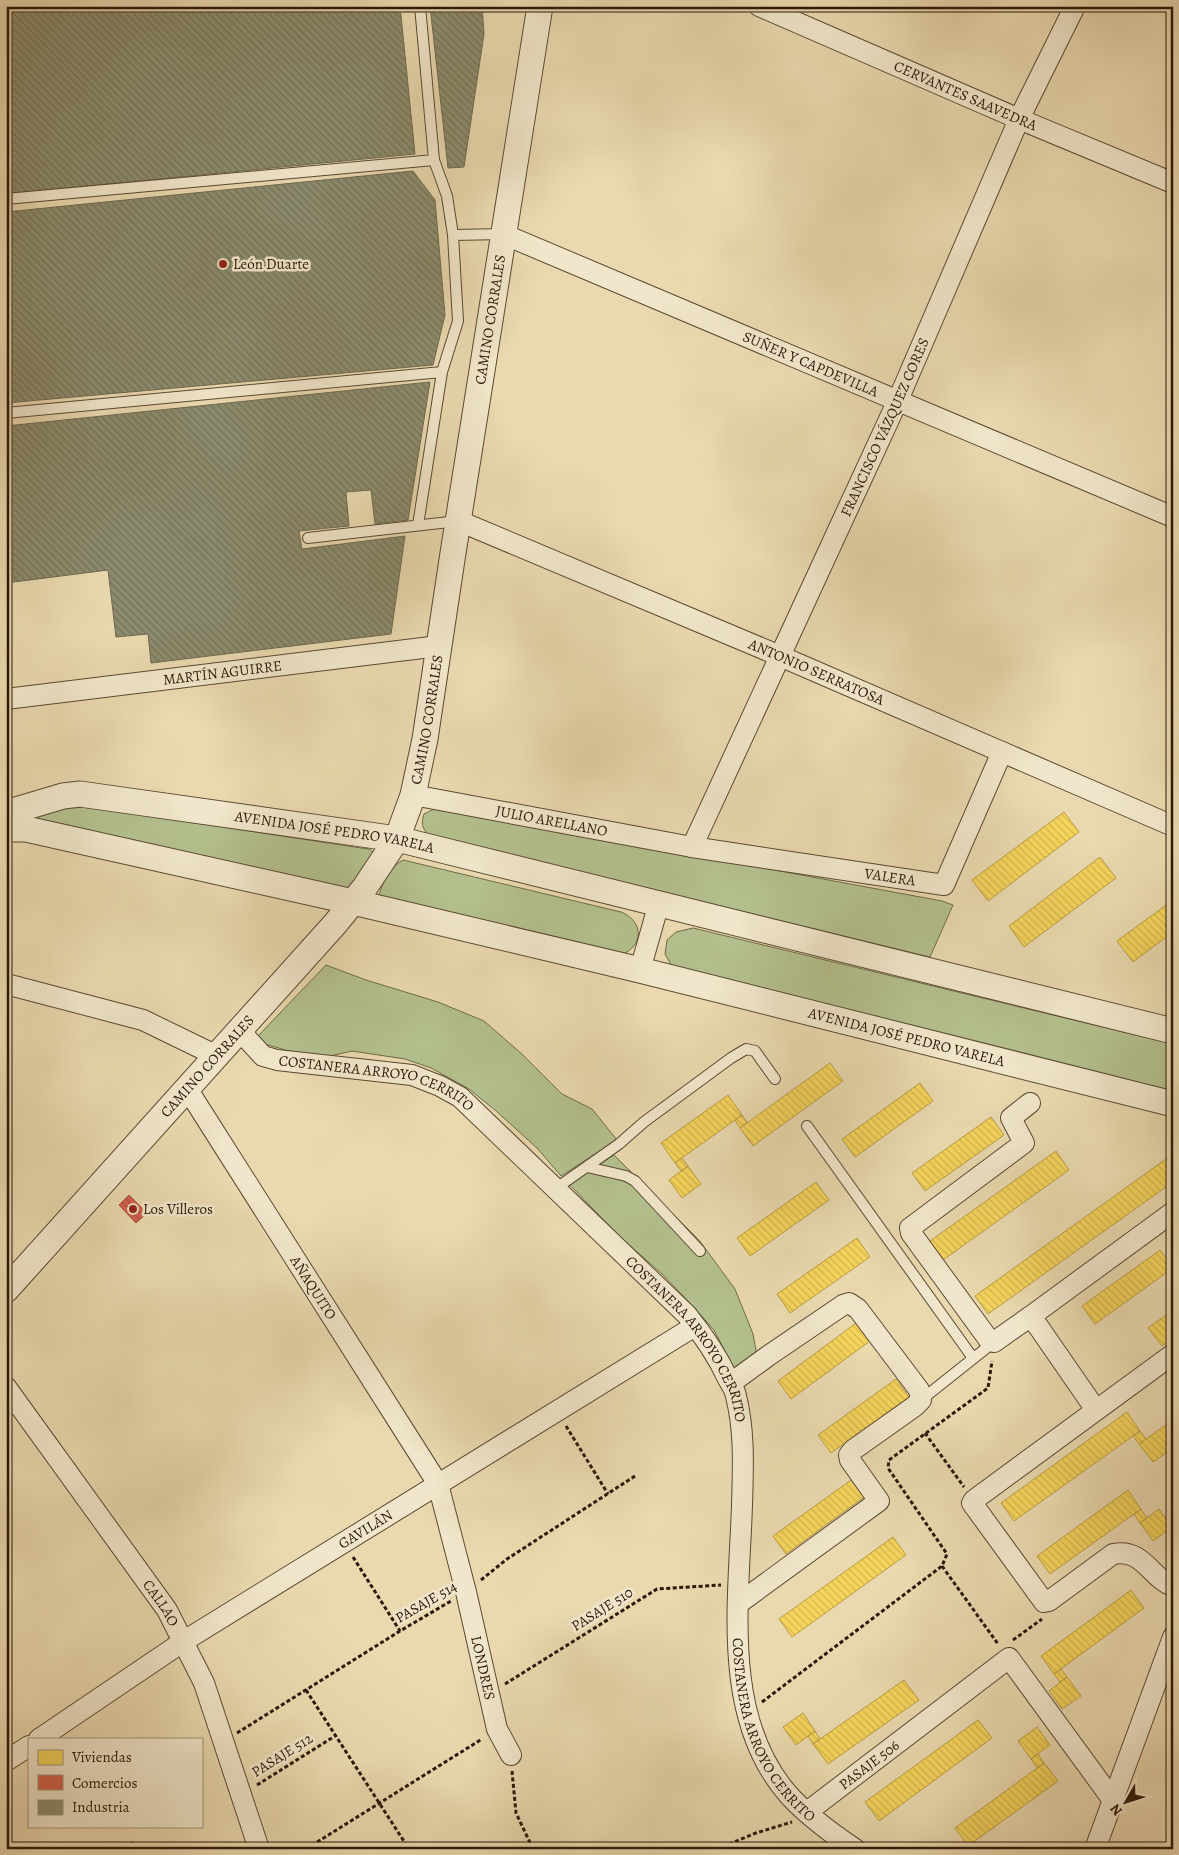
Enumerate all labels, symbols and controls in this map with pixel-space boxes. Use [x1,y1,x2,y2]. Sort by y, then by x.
street label: CERVANTES SAAVEDRA [891,56,1040,135]
street label: CAMINO CORRALES [470,253,510,386]
place label: León Duarte [233,254,309,274]
marker: León Duarte [217,258,229,270]
street label: SUÑER Y CAPDEVILLA [740,326,882,402]
street label: FRANCISCO VÁZQUEZ CORES [836,335,934,520]
street label: ANTONIO SERRATOSA [745,634,888,710]
street label: CAMINO CORRALES [406,653,448,786]
street label: MARTÍN AGUIRRE [162,655,283,690]
street label: JULIO ARELLANO [494,801,609,841]
street label: AVENIDA JOSÉ PEDRO VARELA [233,806,437,858]
street label: VALERA [862,863,917,891]
street label: AVENIDA JOSÉ PEDRO VARELA [805,1003,1007,1071]
street label: CAMINO CORRALES [156,1011,259,1122]
street label: COSTANERA ARROYO CERRITO [278,1050,479,1115]
place label: Los Villeros [143,1199,213,1219]
marker: Los Villeros [127,1203,139,1215]
street label: AÑAQUITO [285,1251,341,1323]
street label: COSTANERA ARROYO CERRITO [621,1251,751,1423]
street label: GAVILÁN [334,1505,396,1554]
street label: CALLAO [138,1576,184,1630]
street label: PASAJE 514 [391,1576,461,1628]
street label: PASAJE 510 [567,1582,637,1636]
street label: LONDRES [466,1634,500,1702]
street label: COSTANERA ARROYO CERRITO [728,1637,820,1826]
street label: PASAJE 512 [248,1728,316,1782]
street label: PASAJE 506 [835,1735,903,1794]
legend [28,1738,202,1828]
text: Viviendas [71,1747,132,1767]
text: Comercios [72,1773,137,1793]
north arrow [1102,1778,1152,1828]
text: Industria [72,1797,130,1817]
text: N [1106,1800,1127,1820]

